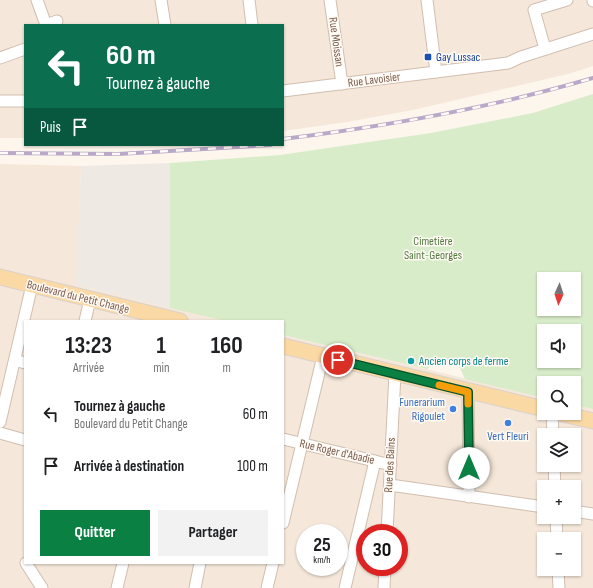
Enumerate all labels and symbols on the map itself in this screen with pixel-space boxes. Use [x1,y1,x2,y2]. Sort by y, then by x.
street label: Rue Moissan [325,16,347,68]
place label: Gay Lussac [436,50,481,65]
marker: Gay Lussac [423,52,433,62]
street label: Rue Lavoisier [347,69,402,91]
park label: Cimetière Saint-Georges [404,234,462,263]
north arrow [537,272,581,316]
street label: Boulevard du Petit Change [25,277,131,317]
pin [321,343,355,377]
place label: Ancien corps de ferme [418,354,509,369]
marker: Ancien corps de ferme [406,356,416,366]
place label: Funerarium Rigoulet [399,395,445,424]
marker: Funerarium Rigoulet [448,404,458,414]
marker: Vert Fleuri [503,418,513,428]
place label: Vert Fleuri [487,429,529,444]
street label: Rue Roger d'Abadie [298,436,376,468]
street label: Rue des Bains [381,437,399,493]
position arrow [448,447,490,489]
speed limit sign: 30 [356,524,408,576]

